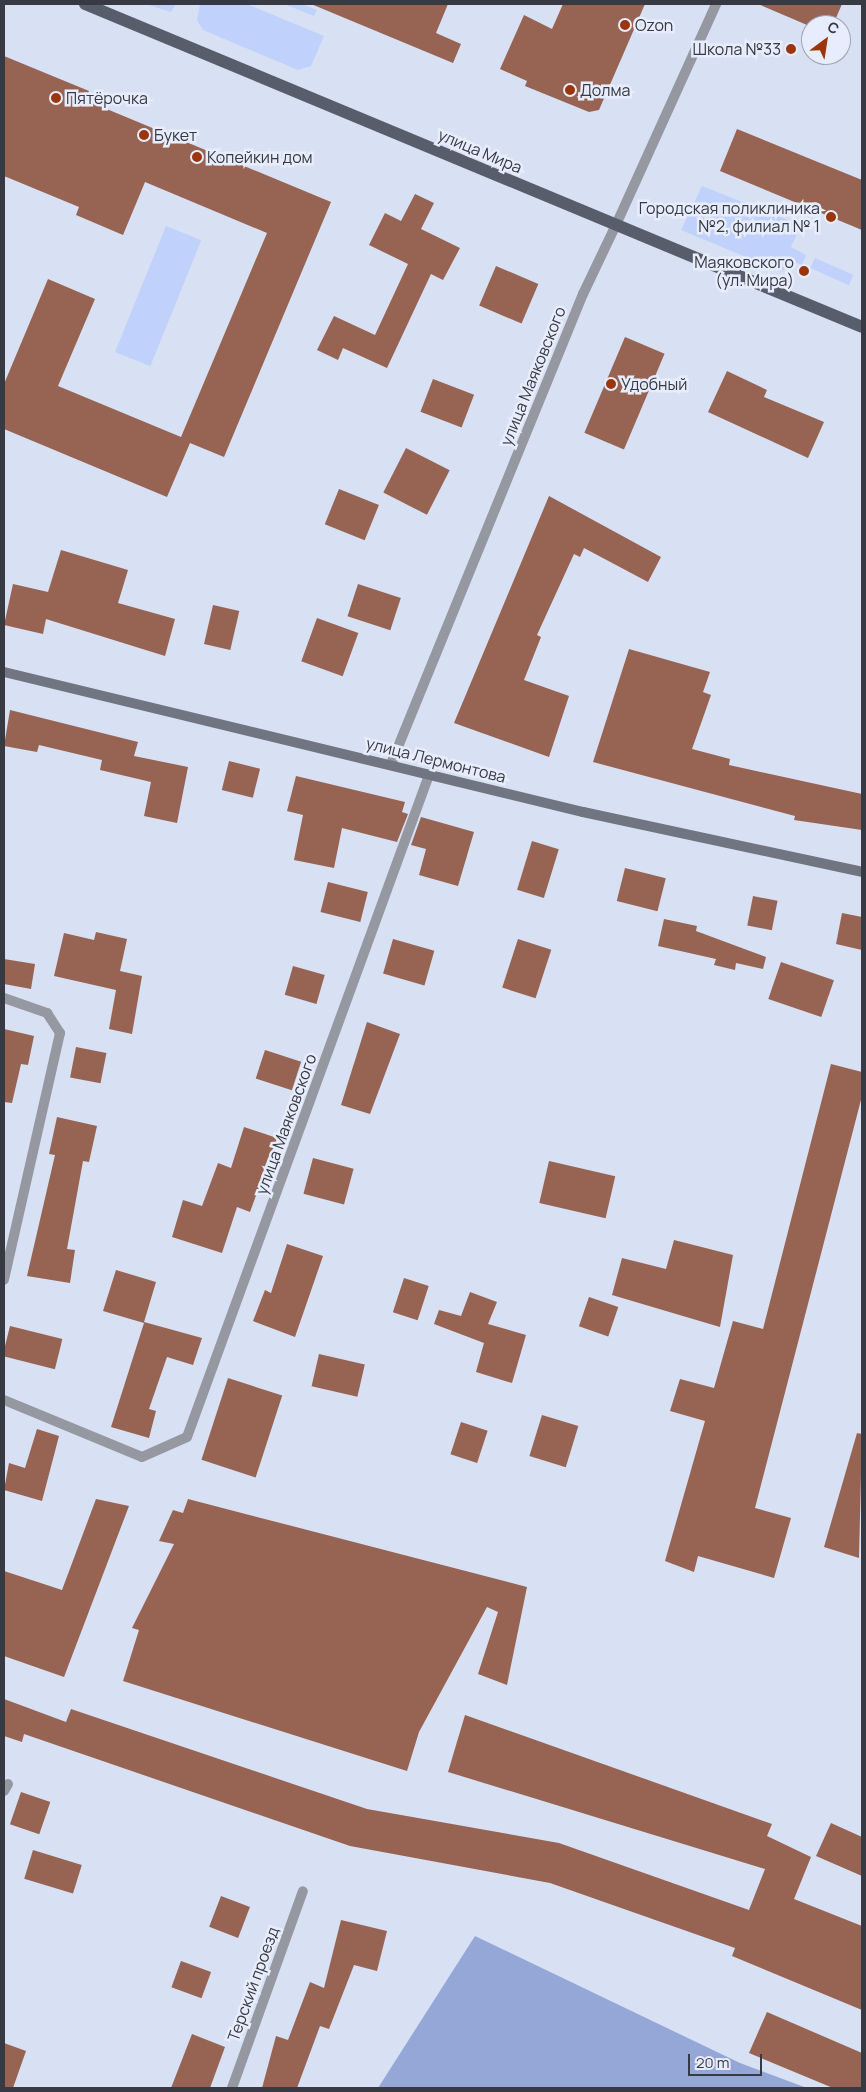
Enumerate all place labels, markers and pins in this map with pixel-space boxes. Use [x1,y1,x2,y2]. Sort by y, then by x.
place label: Ozon [635,15,673,35]
marker: Ozon [619,19,631,31]
place label: Школа №33 [693,39,781,59]
marker: Школа №33 [785,43,797,55]
place label: Долма [580,80,630,100]
marker: Долма [564,84,576,96]
place label: Пятёрочка [66,88,148,108]
marker: Пятёрочка [50,92,62,104]
place label: Букет [154,125,197,145]
marker: Букет [138,129,150,141]
place label: Копейкин дом [207,147,313,167]
marker: Копейкин дом [191,151,203,163]
place label: Городская поликлиника №2, филиал № 1 [639,198,820,236]
marker: Городская поликлиника №2, филиал № 1 [824,210,838,224]
place label: Маяковского (ул. Мира) [694,252,794,290]
marker: Маяковского (ул. Мира) [798,265,810,277]
place label: Удобный [621,374,687,394]
marker: Удобный [605,378,617,390]

